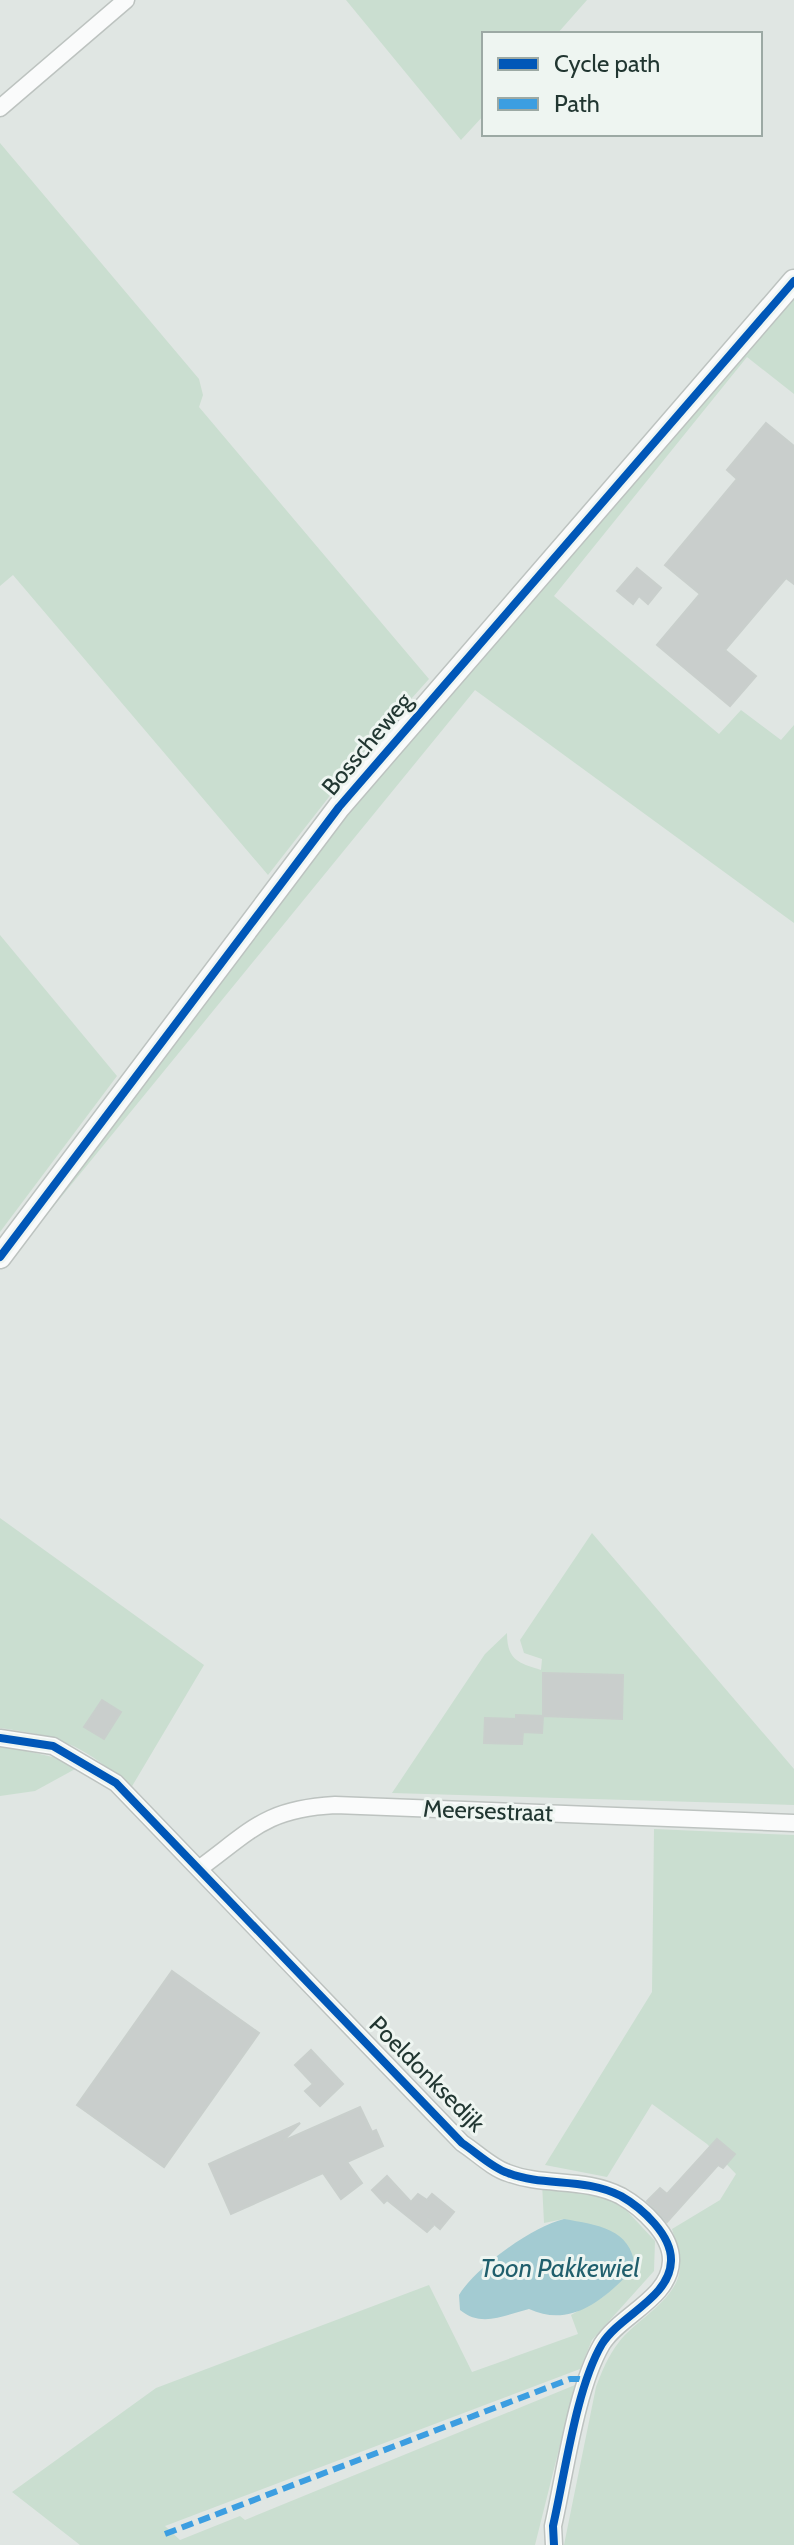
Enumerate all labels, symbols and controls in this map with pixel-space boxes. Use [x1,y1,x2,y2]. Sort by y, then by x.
legend [482,32,762,136]
text: Cycle path [554,49,660,78]
text: Path [554,89,600,118]
street label: Bosscheweg [315,686,419,801]
street label: Meersestraat [423,1794,553,1827]
street label: Poeldonksedijk [363,2010,491,2138]
water label: Toon Pakkewiel [480,2252,640,2284]

